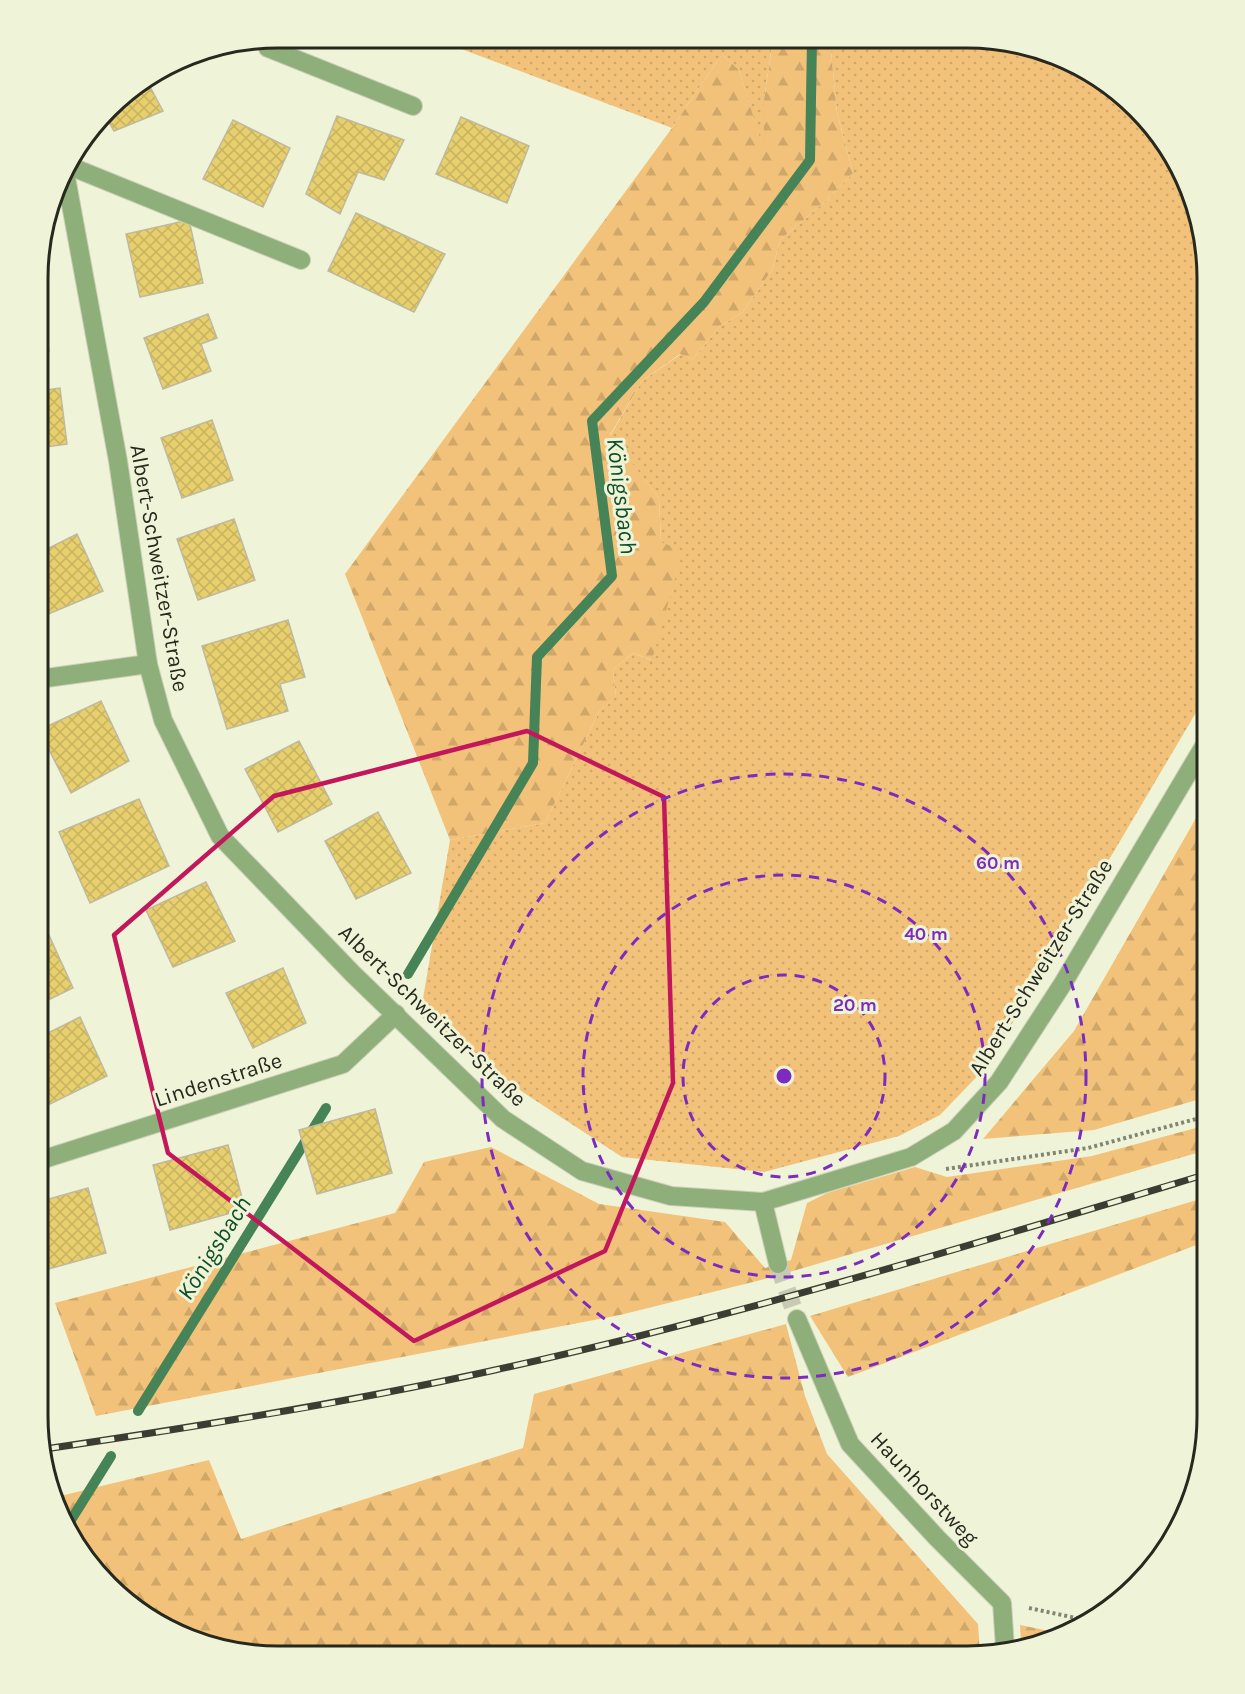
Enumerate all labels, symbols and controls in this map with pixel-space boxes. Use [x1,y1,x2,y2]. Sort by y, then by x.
water label: Königsbach [601,436,643,556]
street label: Albert-Schweitzer-Straße [124,442,194,694]
text: 60 m [976,852,1020,874]
street label: Albert-Schweitzer-Straße [963,854,1118,1081]
street label: Albert-Schweitzer-Straße [333,919,532,1112]
text: 40 m [904,923,948,945]
text: 20 m [833,994,877,1016]
street label: Lindenstraße [151,1047,285,1113]
centre of rings [774,1066,794,1086]
water label: Königsbach [171,1191,257,1305]
street label: Haunhorstweg [865,1426,984,1551]

